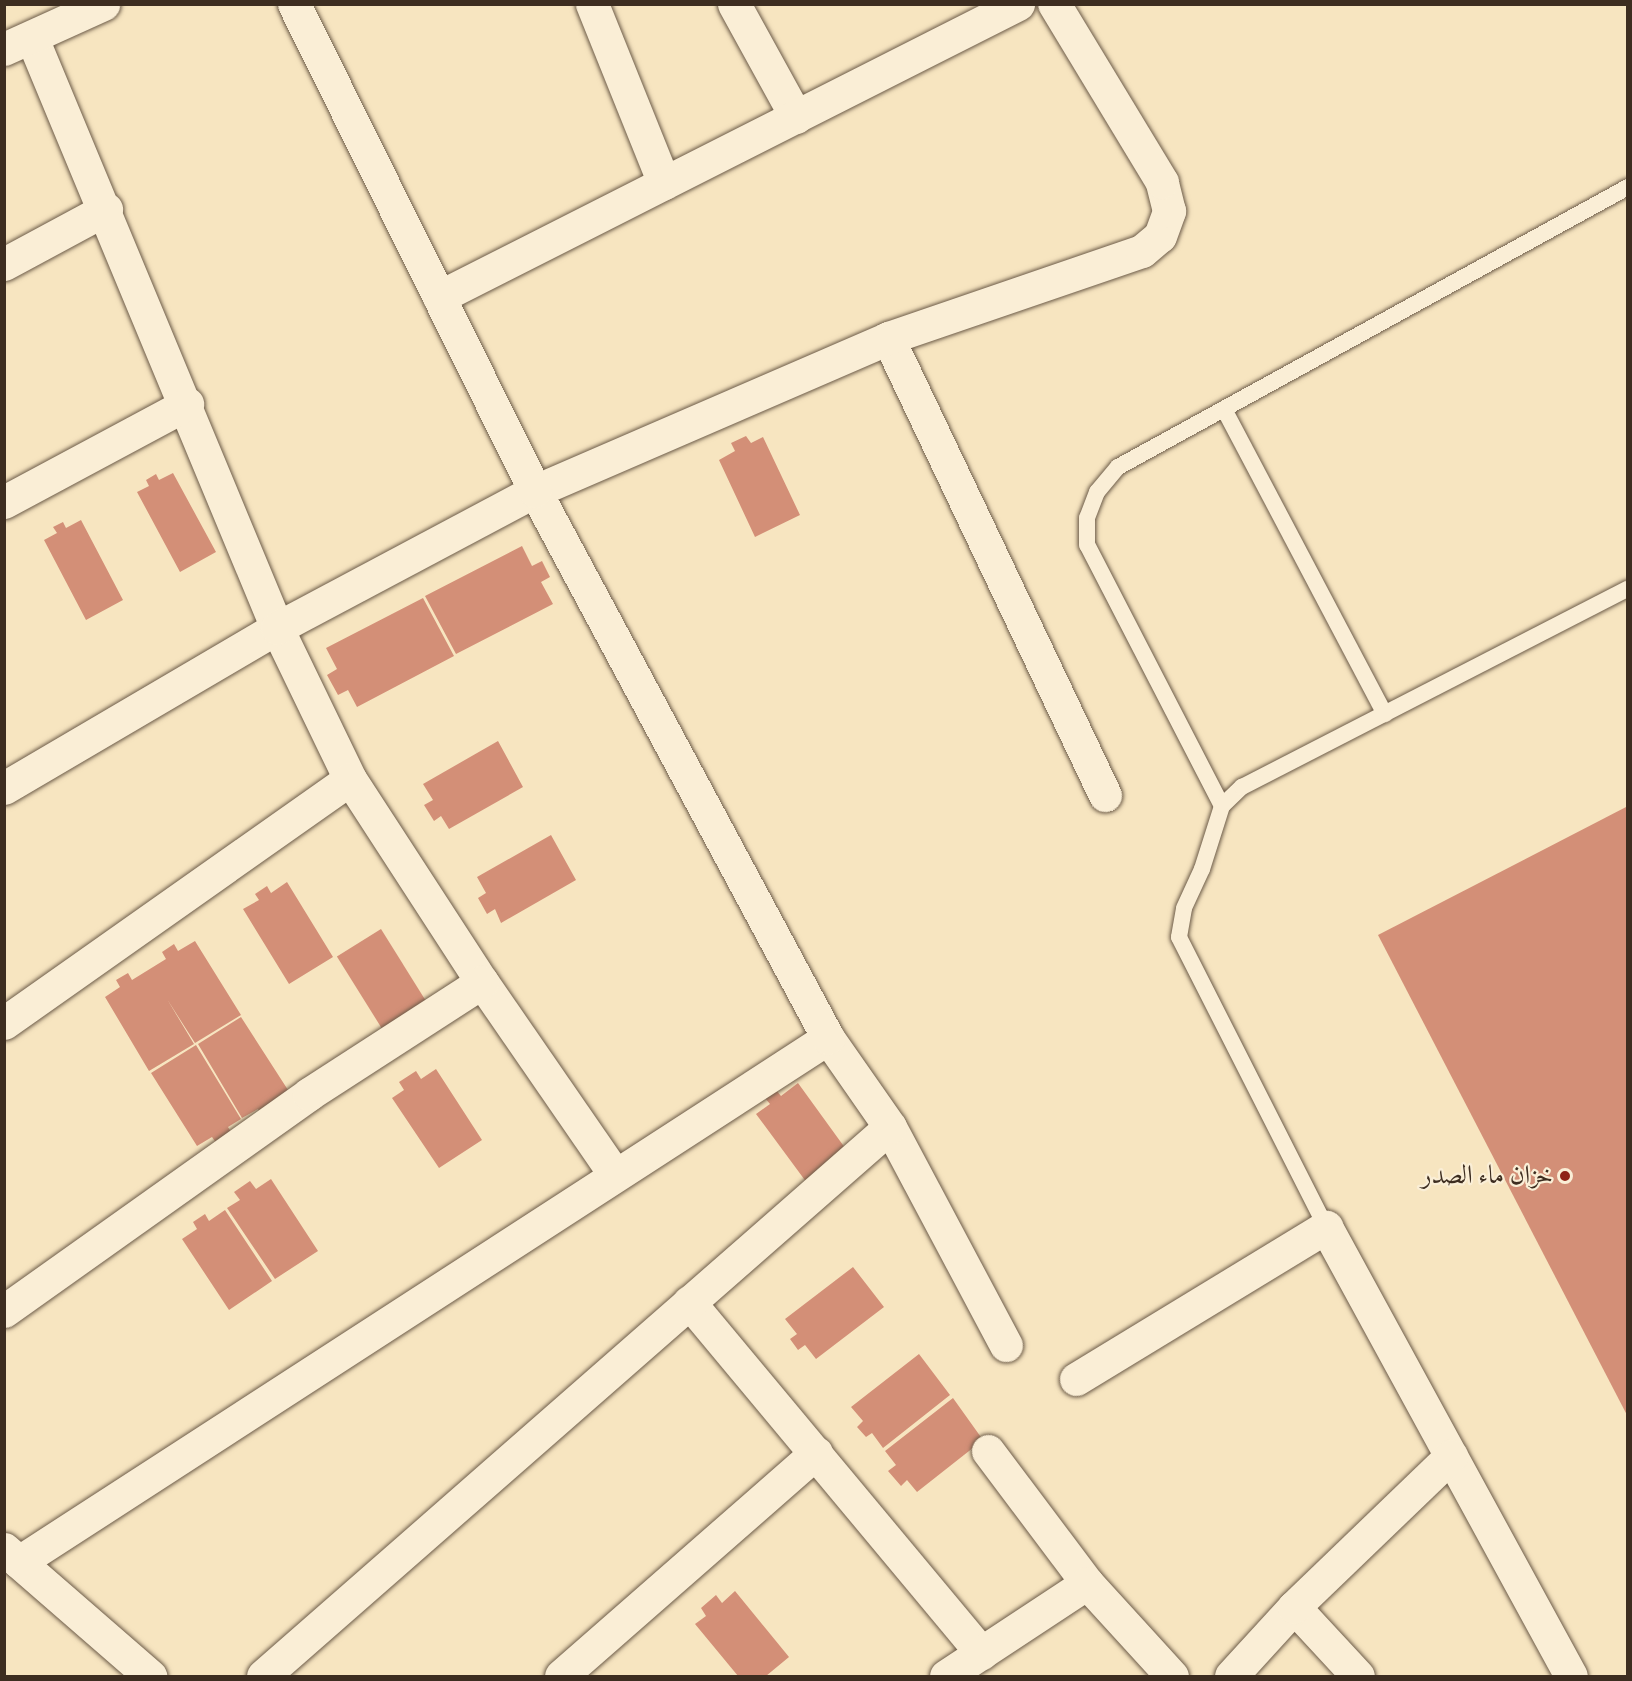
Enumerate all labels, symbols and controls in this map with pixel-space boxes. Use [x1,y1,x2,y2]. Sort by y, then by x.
place label: خزان ماء الصدر [1421,1160,1553,1192]
marker: خزان ماء الصدر [1558,1169,1572,1183]

